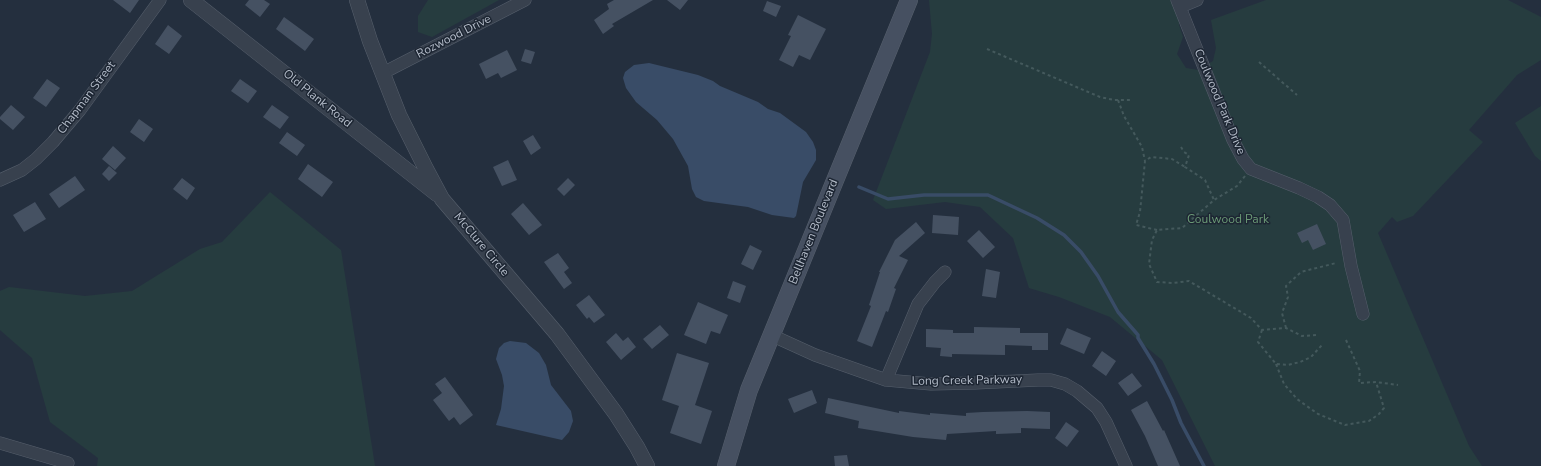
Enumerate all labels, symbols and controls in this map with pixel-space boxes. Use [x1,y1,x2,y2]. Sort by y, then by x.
street label: Rozwood Drive [414,12,494,62]
street label: Coulwood Park Drive [1190,47,1248,157]
street label: Chapman Street [55,59,119,137]
street label: Old Plank Road [280,67,354,131]
street label: Bellhaven Boulevard [786,177,842,287]
street label: McClure Circle [450,210,512,280]
park label: Coulwood Park [1187,213,1269,227]
street label: Long Creek Parkway [912,373,1022,389]

